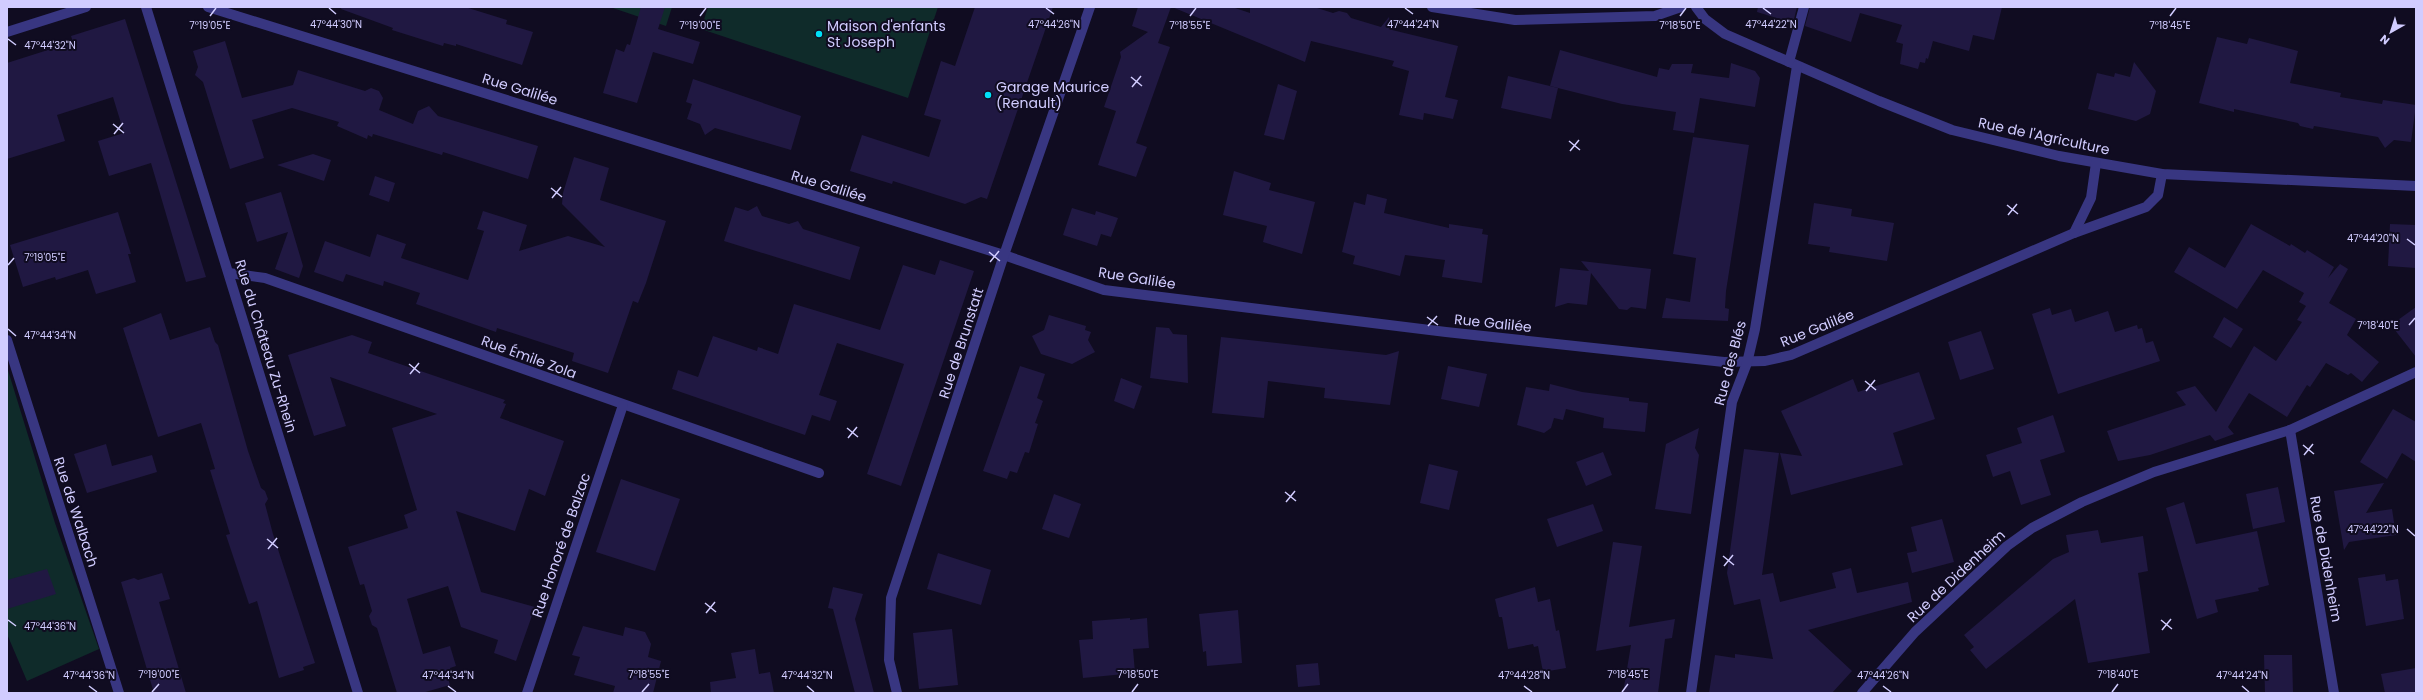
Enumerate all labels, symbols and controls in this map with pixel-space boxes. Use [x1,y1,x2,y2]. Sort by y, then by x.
north arrow [2371,12,2411,52]
place label: Maison d'enfants St Joseph [827,16,946,52]
text: 47°44'30"N [310,17,362,32]
text: 47°44'26"N [1028,17,1080,32]
text: 47°44'24"N [1387,17,1439,32]
text: 47°44'22"N [1745,17,1797,32]
text: 7°19'05"E [189,18,231,33]
text: 7°19'00"E [679,18,721,33]
text: 7°18'55"E [1169,18,1211,33]
text: 7°18'50"E [1659,18,1701,33]
text: 7°18'45"E [2149,18,2191,33]
marker: Maison d'enfants St Joseph [814,29,824,39]
text: N [2376,31,2393,49]
text: 47°44'32"N [24,38,76,53]
street label: Rue Galilée [480,68,560,110]
place label: Garage Maurice (Renault) [996,77,1110,113]
marker: Garage Maurice (Renault) [983,90,993,100]
street label: Rue de l'Agriculture [1976,112,2112,160]
street label: Rue Galilée [789,165,869,207]
text: 47°44'20"N [2347,231,2399,246]
text: 7°19'05"E [24,250,66,265]
street label: Rue du Château Zu-Rhein [230,257,302,435]
street label: Rue Galilée [1097,262,1177,294]
street label: Rue de Brunstatt [934,285,988,401]
street label: Rue Galilée [1777,304,1857,352]
street label: Rue Galilée [1453,309,1533,337]
street label: Rue des Blés [1709,318,1751,408]
text: 7°18'40"E [2357,318,2399,333]
text: 47°44'34"N [24,328,76,343]
street label: Rue Émile Zola [478,330,580,384]
street label: Rue de Walbach [49,454,103,570]
street label: Rue Honoré de Balzac [527,470,595,620]
street label: Rue de Didenheim [2305,494,2347,624]
text: 47°44'22"N [2347,522,2399,537]
street label: Rue de Didenheim [1902,525,2010,627]
text: 47°44'36"N [24,619,76,634]
text: 7°19'00"E [138,667,180,682]
text: 7°18'55"E [628,667,670,682]
text: 7°18'50"E [1117,667,1159,682]
text: 7°18'45"E [1607,667,1649,682]
text: 7°18'40"E [2097,667,2139,682]
text: 47°44'36"N [63,668,115,683]
text: 47°44'34"N [422,668,474,683]
text: 47°44'32"N [781,668,833,683]
text: 47°44'28"N [1498,668,1550,683]
text: 47°44'26"N [1857,668,1909,683]
text: 47°44'24"N [2216,668,2268,683]

